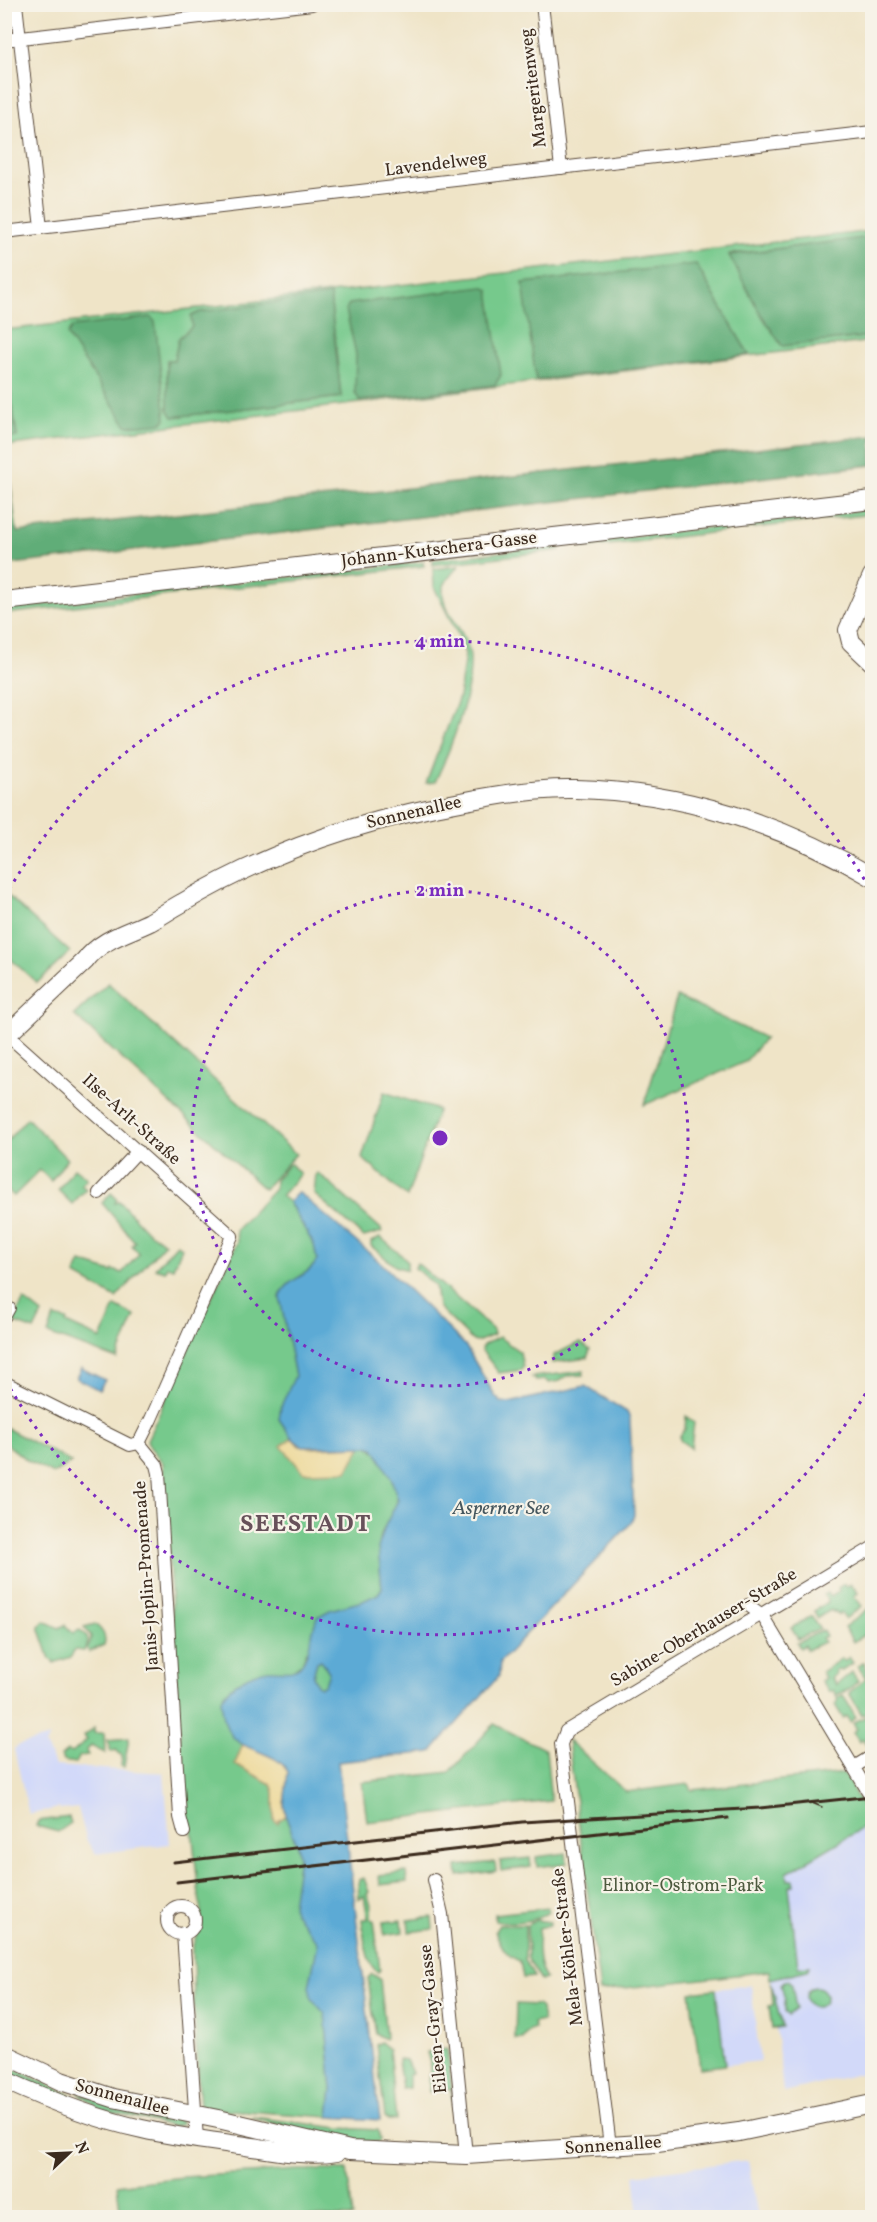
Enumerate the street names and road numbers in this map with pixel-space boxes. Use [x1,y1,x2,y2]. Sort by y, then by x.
street label: Margeritenweg [514,27,554,149]
street label: Lavendelweg [384,146,488,184]
street label: Johann-Kutschera-Gasse [340,526,538,574]
street label: Sonnenallee [364,790,464,836]
street label: Ilse-Arlt-Straße [76,1069,186,1171]
street label: Janis-Joplin-Promenade [128,1480,166,1672]
street label: Sabine-Oberhauser-Straße [606,1562,802,1694]
street label: Mela-Köhler-Straße [546,1867,590,2027]
street label: Eileen-Gray-Gasse [414,1943,454,2095]
street label: Sonnenallee [72,2073,172,2123]
street label: Sonnenallee [564,2130,662,2162]

